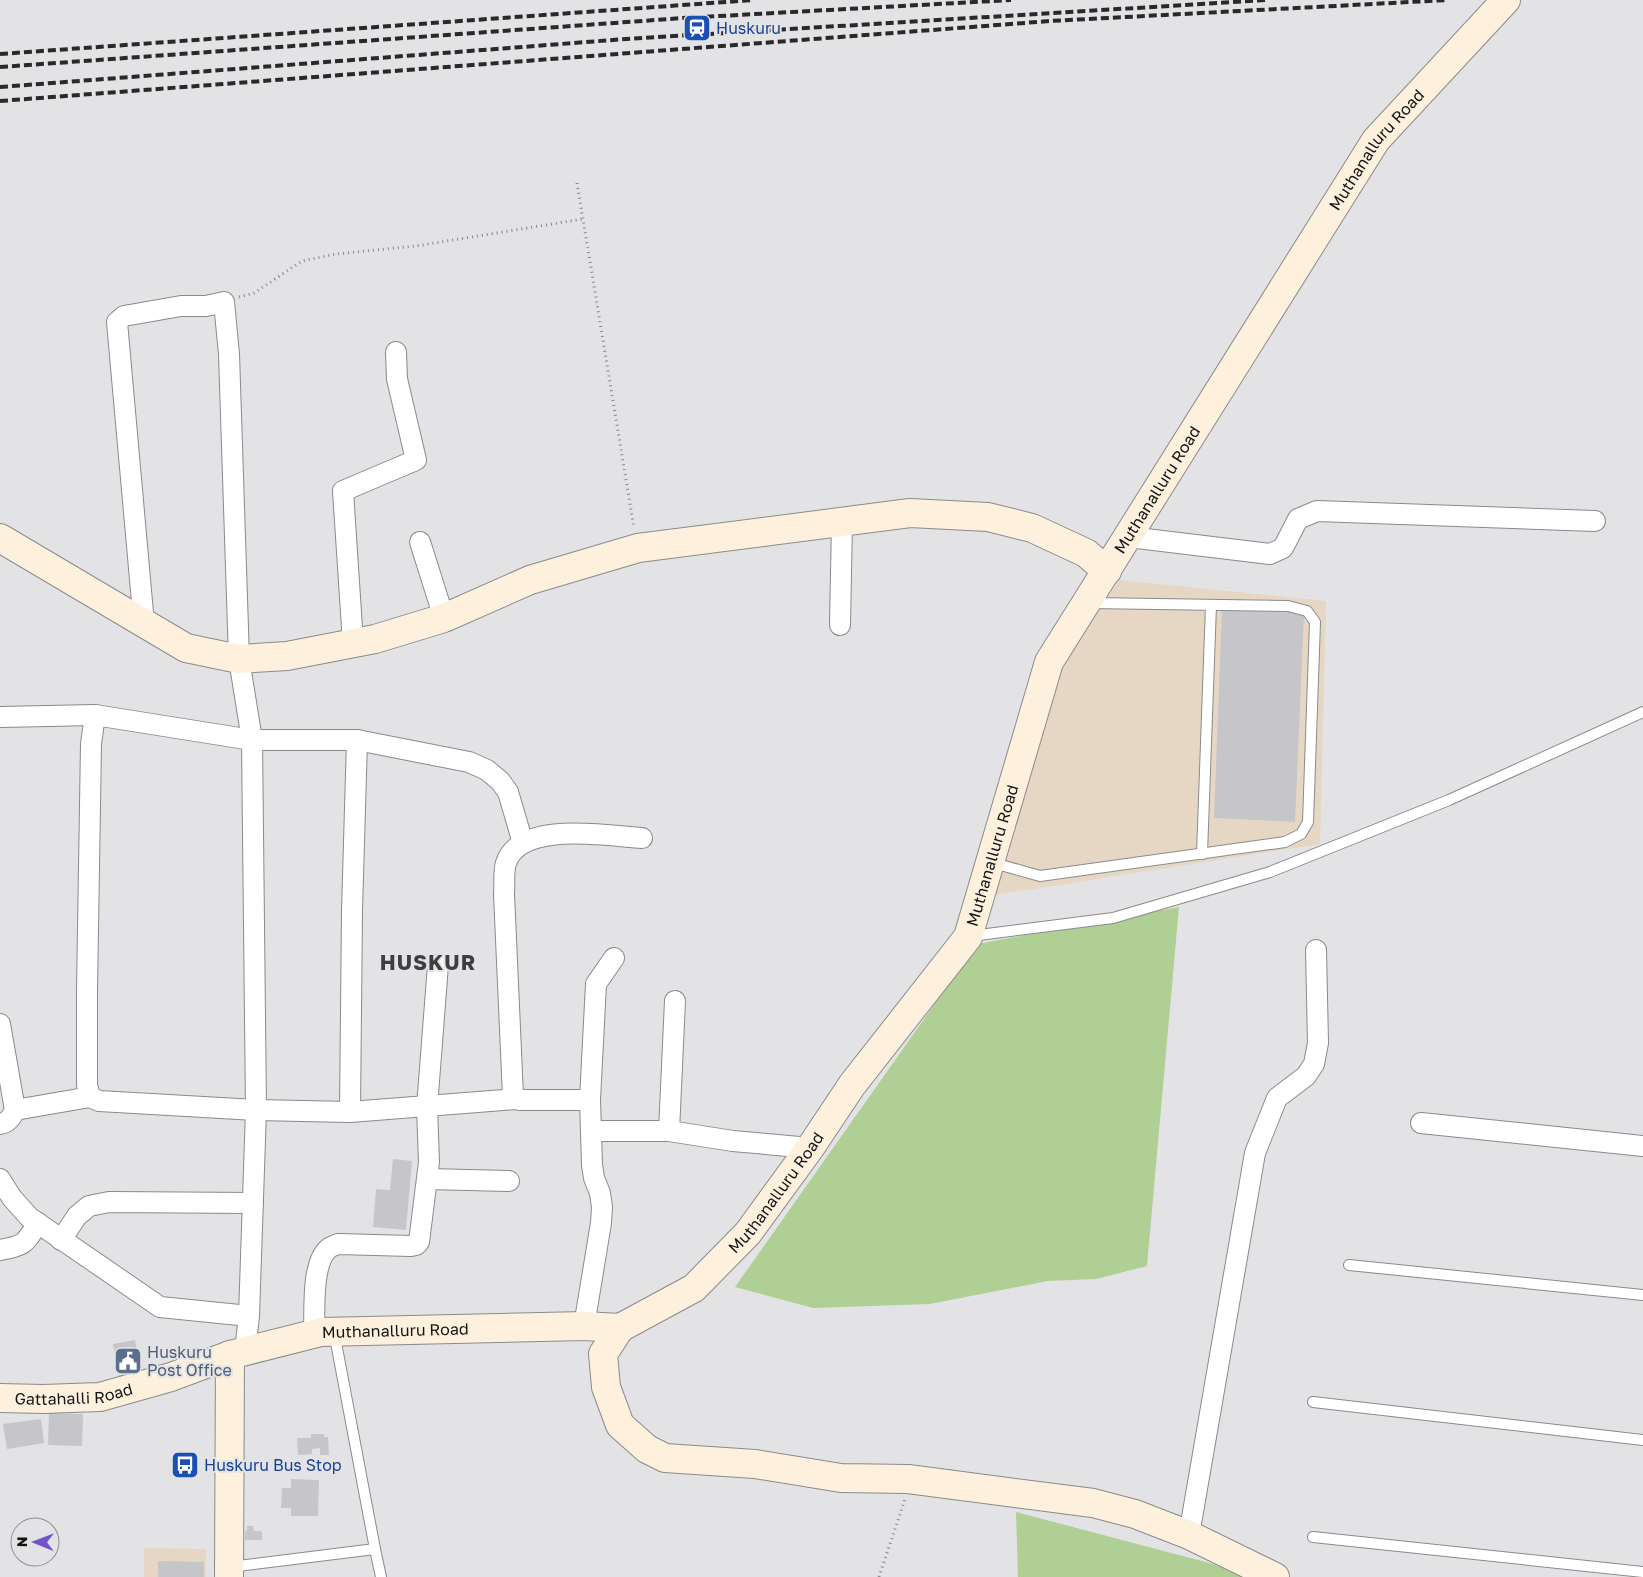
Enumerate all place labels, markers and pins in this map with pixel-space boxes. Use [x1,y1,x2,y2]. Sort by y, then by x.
station icon: Huskuru [682,13,712,43]
place label: Huskuru [716,18,781,38]
place label: Huskuru Post Office [147,1342,232,1380]
public building icon: Huskuru Post Office [113,1346,143,1376]
bus stop icon: Huskuru Bus Stop [170,1450,200,1480]
place label: Huskuru Bus Stop [204,1455,342,1475]

